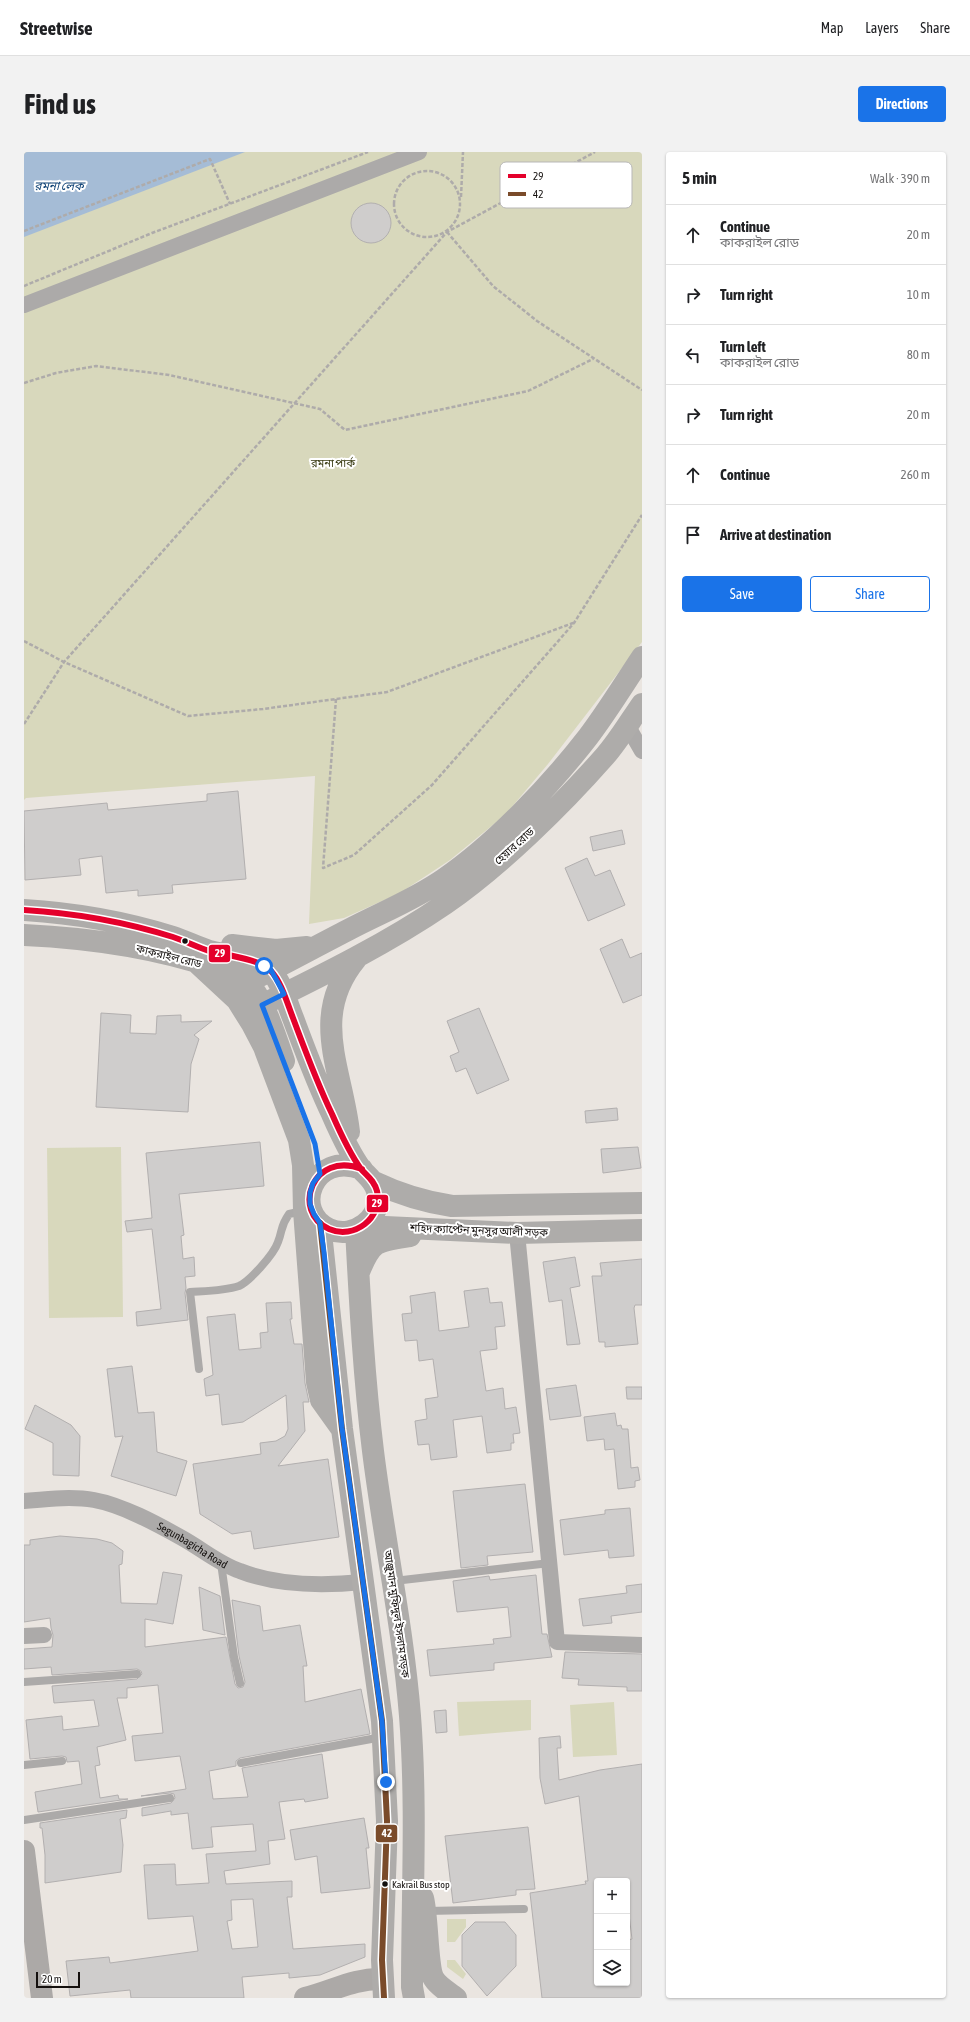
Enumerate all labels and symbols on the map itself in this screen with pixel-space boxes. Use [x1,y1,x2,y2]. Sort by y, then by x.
legend [500,162,632,208]
text: 29 [533,170,543,182]
water label: রমনা লেক [34,179,86,193]
text: 42 [533,188,543,200]
park label: রমনা পার্ক [310,456,355,469]
street label: হেয়ার রোড [492,825,536,867]
unlabelled marker [180,936,190,946]
street label: কাকরাইল রোড [134,942,203,970]
line badge: 29 [208,944,231,963]
text: 29 [215,947,225,959]
route start [255,957,273,975]
line badge: 29 [366,1194,389,1213]
text: 29 [372,1197,382,1209]
street label: শহিদ ক্যাপ্টেন মুনসুর আলী সড়ক [409,1222,548,1239]
street label: Segunbagicha Road [155,1520,230,1571]
street label: আঞ্জুমান মুফিদুল ইসলাম সড়ক [381,1548,412,1679]
route end [377,1773,395,1791]
line badge: 42 [375,1824,398,1843]
text: 42 [381,1827,392,1839]
marker: Kakrail Bus stop [380,1879,390,1889]
place label: Kakrail Bus stop [392,1879,450,1890]
scale bar [36,1970,80,1989]

